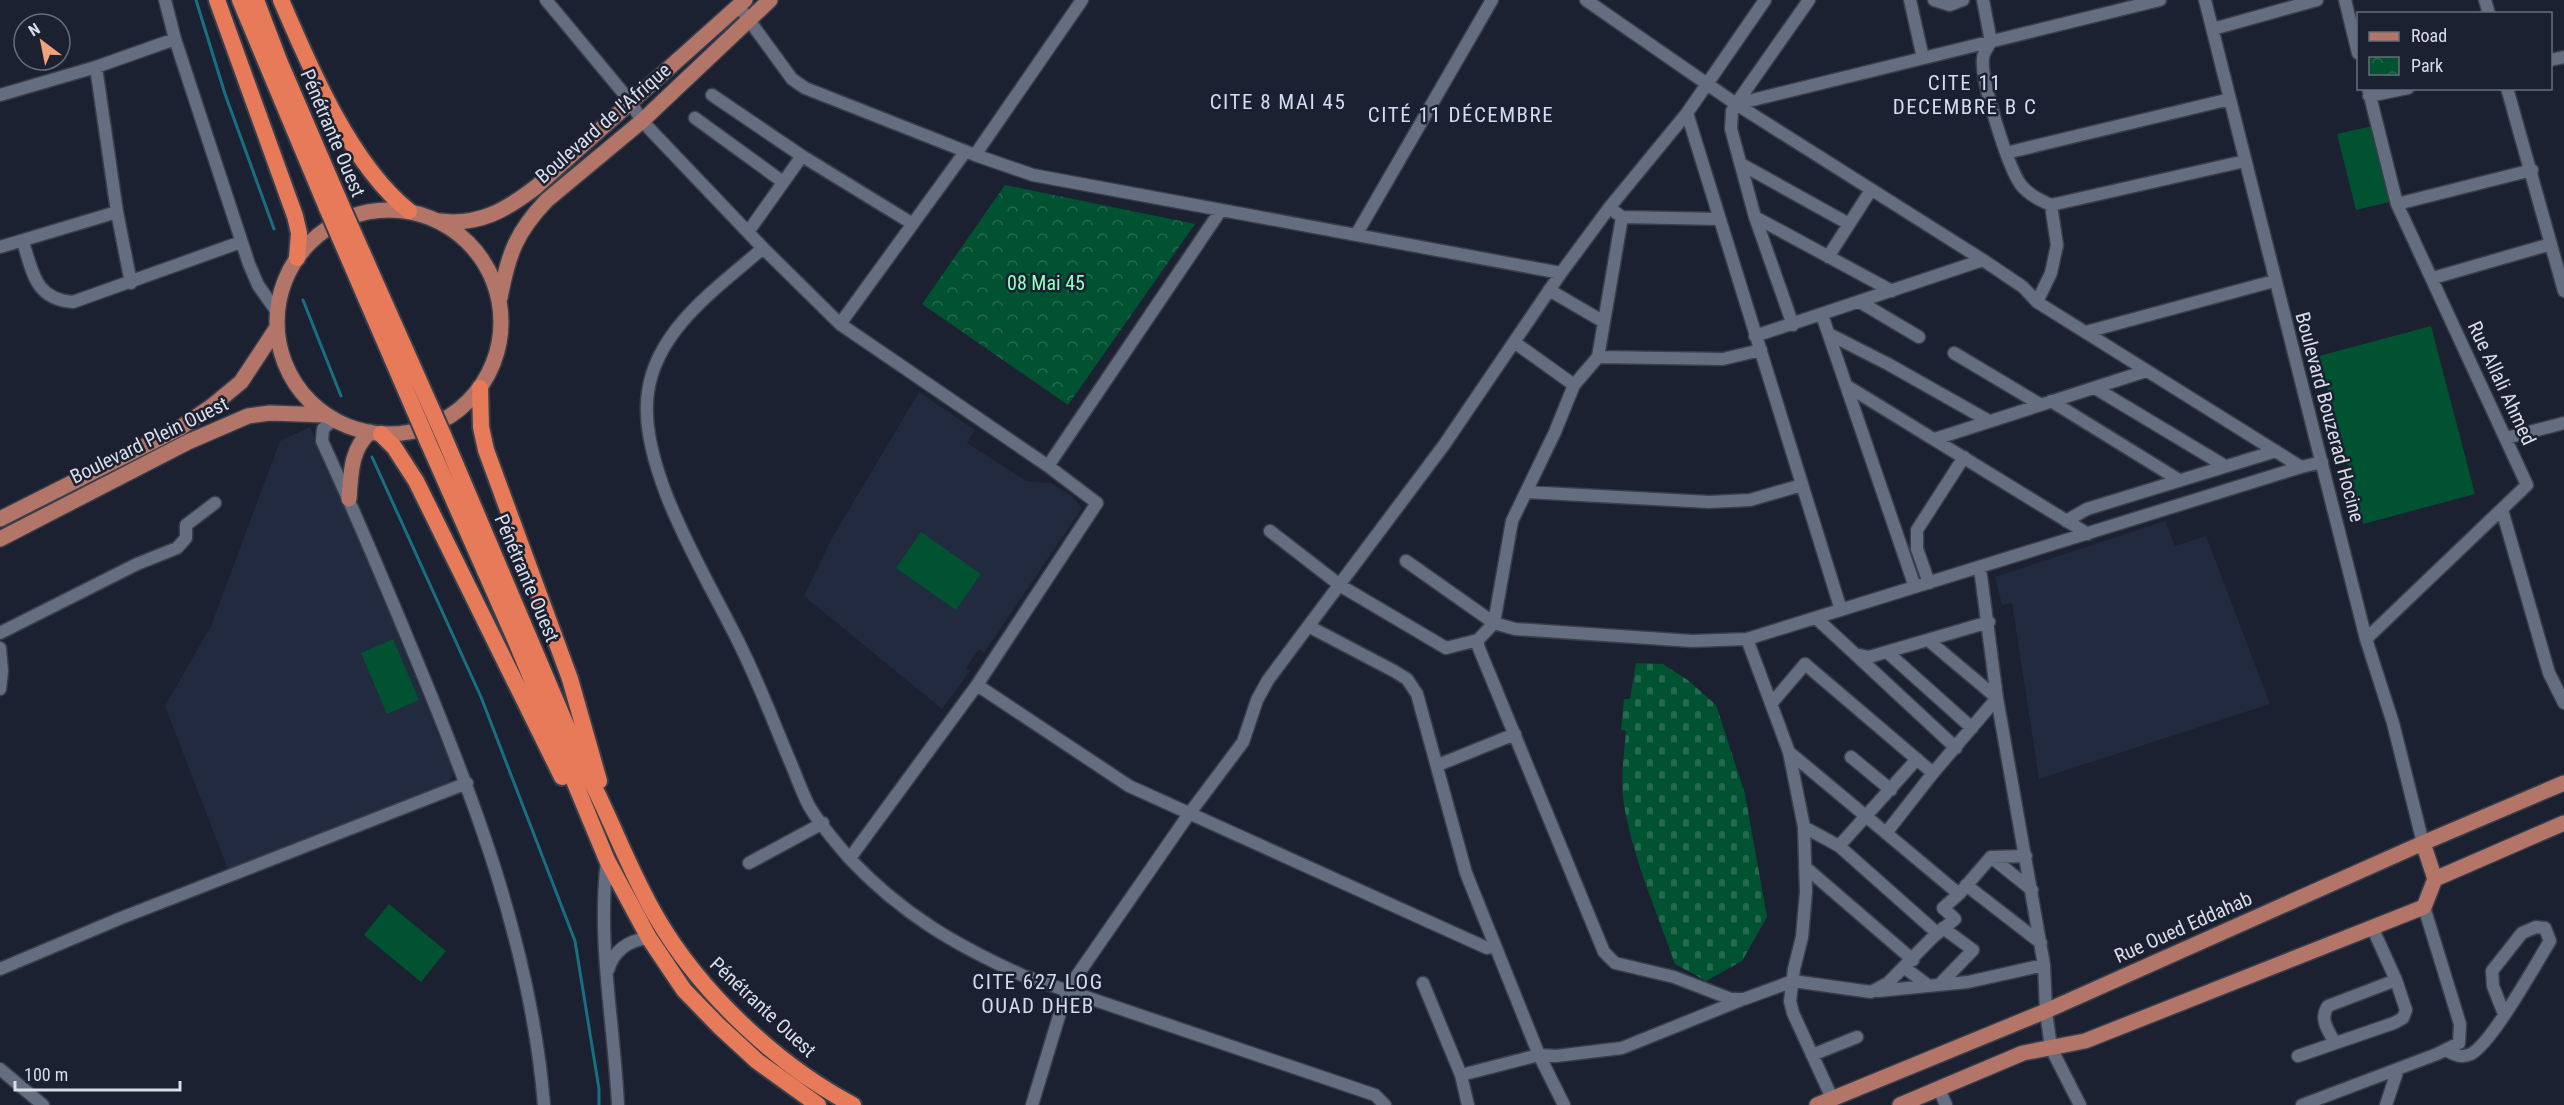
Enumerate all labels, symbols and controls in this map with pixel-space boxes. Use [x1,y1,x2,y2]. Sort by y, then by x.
north arrow [12,12,72,72]
legend [2357,12,2552,90]
text: N [25,19,44,40]
text: Road [2411,25,2447,46]
text: Park [2411,55,2443,76]
street label: Boulevard de l'Afrique [530,58,676,188]
street label: Pénétrante Ouest [295,66,371,200]
district label: CITE 11 DECEMBRE B C [1893,71,2037,119]
district label: CITE 8 MAI 45 [1210,90,1346,114]
district label: CITÉ 11 DÉCEMBRE [1368,103,1554,127]
park label: 08 Mai 45 [1007,271,1085,295]
street label: Boulevard Bouzerad Hocine [2290,309,2370,525]
street label: Rue Allali Ahmed [2463,317,2541,449]
street label: Boulevard Plein Ouest [66,391,232,489]
street label: Pénétrante Ouest [489,511,565,645]
street label: Rue Oued Eddahab [2110,886,2256,968]
street label: Pénétrante Ouest [705,952,821,1062]
district label: CITE 627 LOG OUAD DHEB [972,970,1104,1018]
scale bar [15,1054,180,1092]
text: 100 m [24,1064,68,1085]

